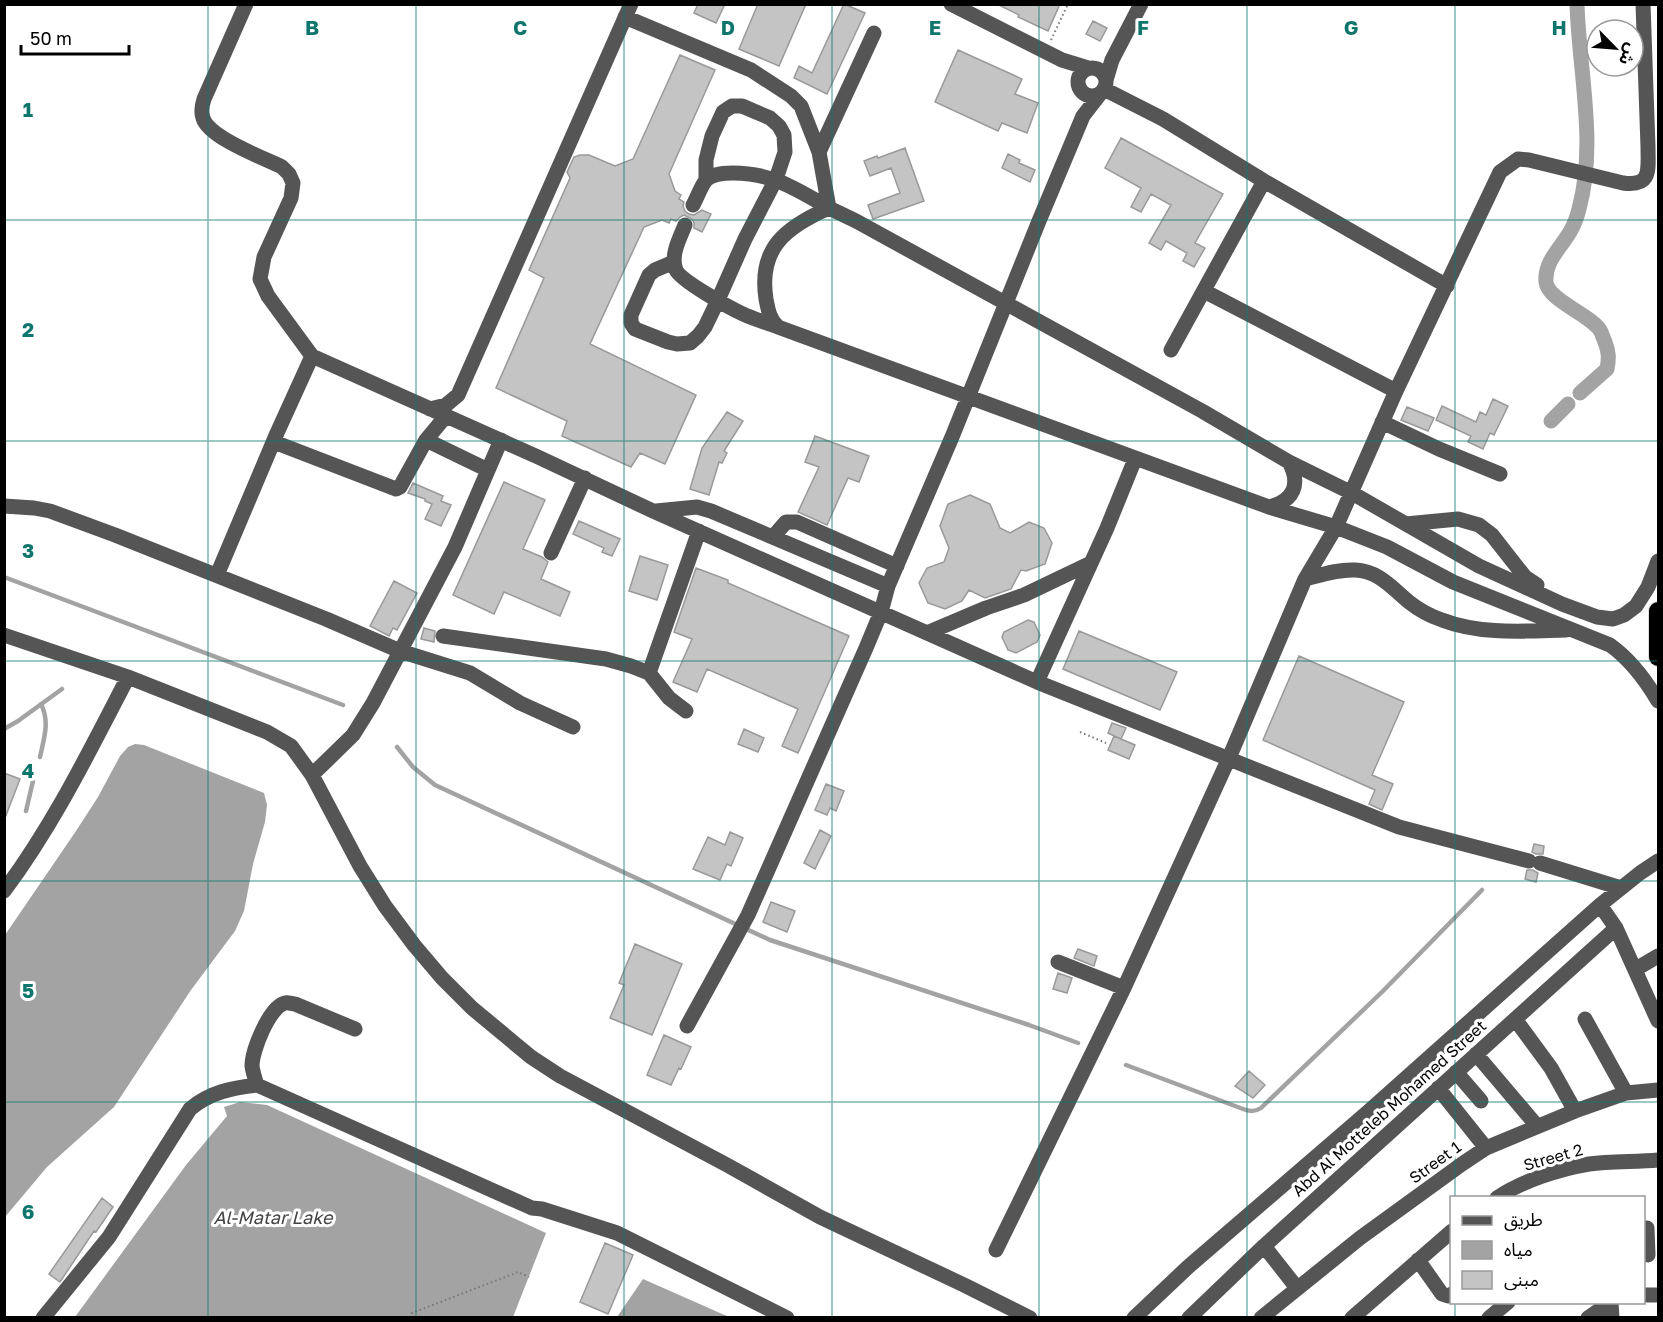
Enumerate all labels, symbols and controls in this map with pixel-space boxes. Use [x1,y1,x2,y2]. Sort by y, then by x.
text: B [305,15,319,39]
text: C [513,15,527,39]
text: D [721,15,735,39]
text: E [929,15,941,39]
text: F [1137,15,1149,39]
text: G [1344,15,1358,39]
text: H [1551,15,1567,39]
scale bar [21,18,129,56]
north arrow [1585,18,1645,78]
text: 50 m [30,27,72,49]
text: ش [1615,40,1642,69]
text: 1 [23,97,33,121]
text: 2 [22,317,34,341]
text: 3 [22,538,34,562]
text: 4 [22,758,34,782]
text: 5 [22,978,34,1002]
street label: Abd Al Motteleb Mohamed Street [1288,1016,1490,1200]
street label: Street 1 [1405,1136,1465,1187]
street label: Street 2 [1521,1139,1585,1175]
legend [1450,1196,1645,1304]
text: 6 [22,1199,34,1223]
water label: Al-Matar Lake [214,1206,334,1228]
text: طريق [1504,1208,1543,1231]
text: مياه [1504,1238,1533,1260]
text: مبنى [1504,1268,1539,1291]

